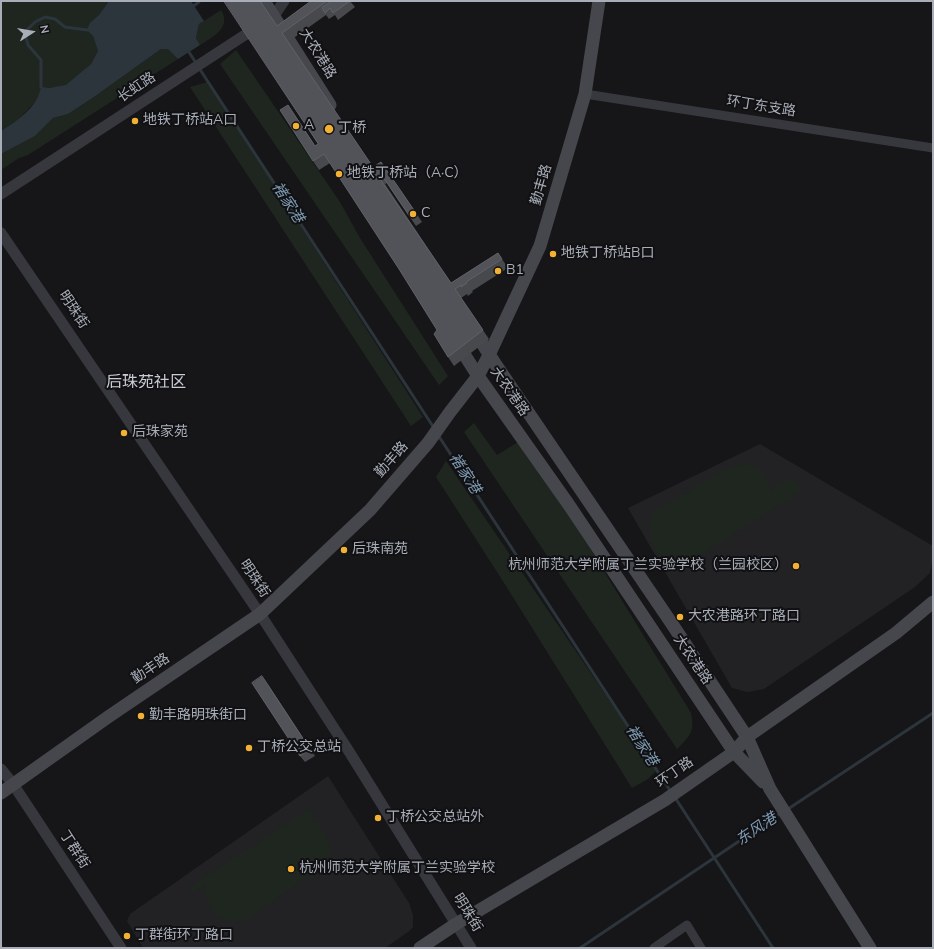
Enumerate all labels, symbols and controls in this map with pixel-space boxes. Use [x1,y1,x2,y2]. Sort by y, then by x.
north arrow [12,12,52,52]
text: N [36,24,52,35]
street label: 大农港路 [295,26,339,82]
street label: 长虹路 [115,69,159,107]
street label: 环丁东支路 [725,93,797,121]
place label: 地铁丁桥站A口 [143,113,237,129]
marker: 地铁丁桥站A口 [130,116,140,126]
place label: A [304,118,314,134]
marker: A [291,121,301,131]
place label: 丁桥 [338,121,366,137]
marker: 丁桥 [323,123,335,135]
street label: 勤丰路 [528,162,556,208]
place label: 地铁丁桥站（A·C） [347,166,468,182]
marker: 地铁丁桥站（A·C） [334,169,344,179]
water label: 褚家港 [267,179,307,227]
place label: C [421,206,430,222]
marker: C [408,209,418,219]
place label: 地铁丁桥站B口 [561,246,654,262]
marker: 地铁丁桥站B口 [548,249,558,259]
place label: B1 [506,263,524,279]
marker: B1 [493,266,503,276]
street label: 明珠街 [54,288,92,332]
street label: 大农港路 [486,364,532,420]
district label: 后珠苑社区 [106,373,186,393]
place label: 后珠家苑 [132,425,188,441]
marker: 后珠家苑 [119,428,129,438]
street label: 勤丰路 [372,439,412,481]
water label: 褚家港 [444,450,484,498]
place label: 后珠南苑 [352,542,408,558]
marker: 后珠南苑 [339,545,349,555]
street label: 明珠街 [235,557,273,601]
place label: 杭州师范大学附属丁兰实验学校（兰园校区） [508,558,788,574]
marker: 杭州师范大学附属丁兰实验学校（兰园校区） [791,561,801,571]
place label: 大农港路环丁路口 [688,609,800,625]
marker: 大农港路环丁路口 [675,612,685,622]
street label: 大农港路 [669,632,715,688]
street label: 勤丰路 [129,650,173,688]
place label: 勤丰路明珠街口 [149,708,247,724]
marker: 勤丰路明珠街口 [136,711,146,721]
water label: 褚家港 [621,722,661,770]
place label: 丁桥公交总站 [257,740,341,756]
marker: 丁桥公交总站 [244,743,254,753]
street label: 环丁路 [653,754,697,792]
place label: 丁桥公交总站外 [386,810,484,826]
water label: 东风港 [733,810,781,850]
marker: 丁桥公交总站外 [373,813,383,823]
street label: 丁群街 [56,828,92,872]
place label: 杭州师范大学附属丁兰实验学校 [299,861,495,877]
marker: 杭州师范大学附属丁兰实验学校 [286,864,296,874]
street label: 明珠街 [449,891,485,935]
place label: 丁群街环丁路口 [135,928,233,944]
marker: 丁群街环丁路口 [122,931,132,941]

